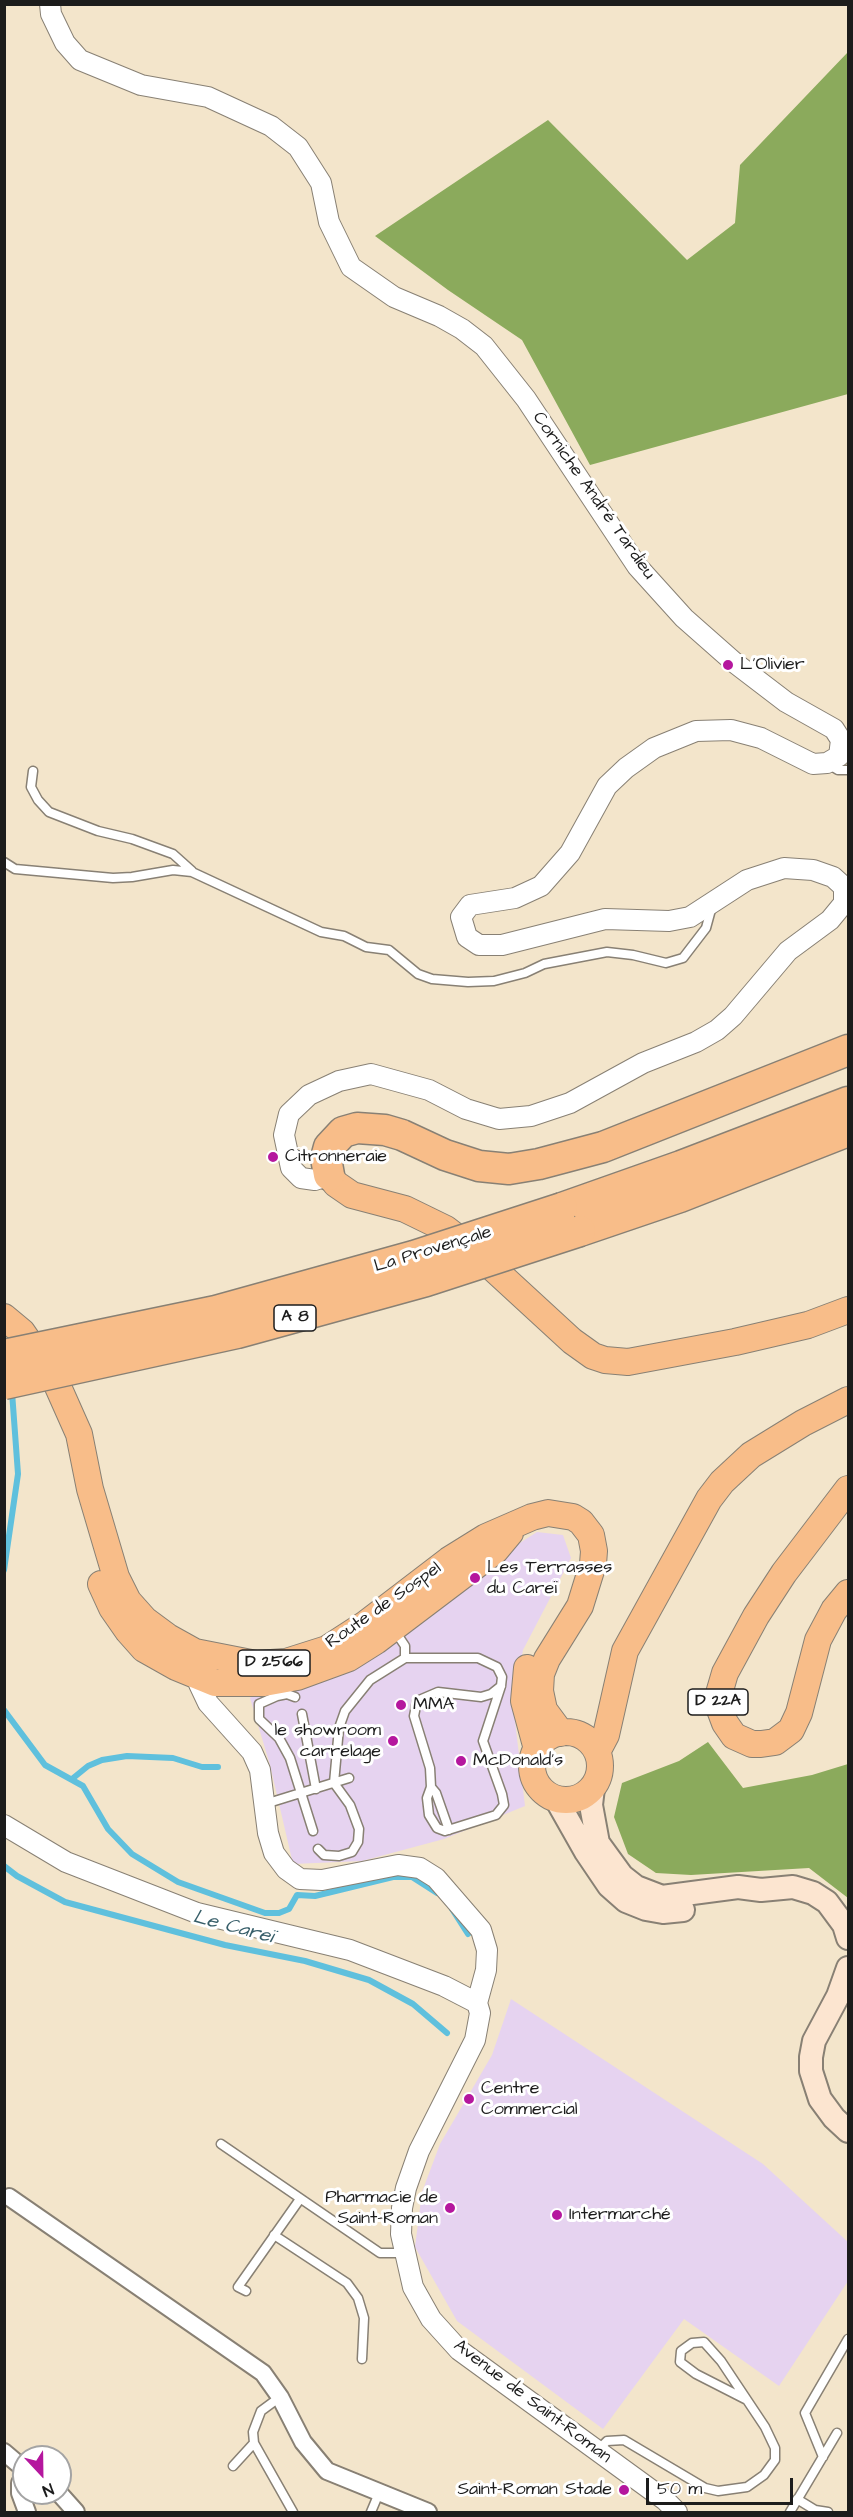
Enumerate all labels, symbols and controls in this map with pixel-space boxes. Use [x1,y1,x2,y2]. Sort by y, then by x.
street label: Corniche André Tardieu [527,408,659,584]
place label: L'Olivier [740,654,805,676]
marker: L'Olivier [721,658,735,672]
place label: Citronneraie [285,1146,387,1168]
marker: Citronneraie [266,1150,280,1164]
street label: La Provençale [372,1222,494,1278]
road number: A 8 [274,1305,316,1331]
place label: Les Terrasses du Careï [487,1557,612,1600]
street label: Route de Sospel [322,1558,446,1654]
marker: Les Terrasses du Careï [468,1571,482,1585]
road number: D 2566 [238,1650,310,1676]
road number: D 22A [688,1689,748,1715]
place label: MMA [413,1694,454,1716]
marker: MMA [394,1698,408,1712]
place label: le showroom carrelage [274,1720,381,1762]
marker: le showroom carrelage [386,1734,400,1748]
place label: McDonald's [473,1750,563,1772]
marker: McDonald's [454,1754,468,1768]
water label: Le Careï [190,1906,276,1950]
place label: Centre Commercial [481,2078,578,2120]
marker: Centre Commercial [462,2092,476,2106]
place label: Pharmacie de Saint-Roman [325,2187,438,2230]
marker: Pharmacie de Saint-Roman [443,2201,457,2215]
place label: Intermarché [569,2204,671,2226]
marker: Intermarché [550,2208,564,2222]
street label: Avenue de Saint-Roman [449,2336,615,2468]
north arrow [12,2445,72,2505]
scale bar [649,2466,796,2504]
text: 50 m [657,2476,702,2501]
text: N [39,2478,57,2502]
place label: Saint-Roman Stade [457,2479,612,2501]
marker: Saint-Roman Stade [617,2483,631,2497]

